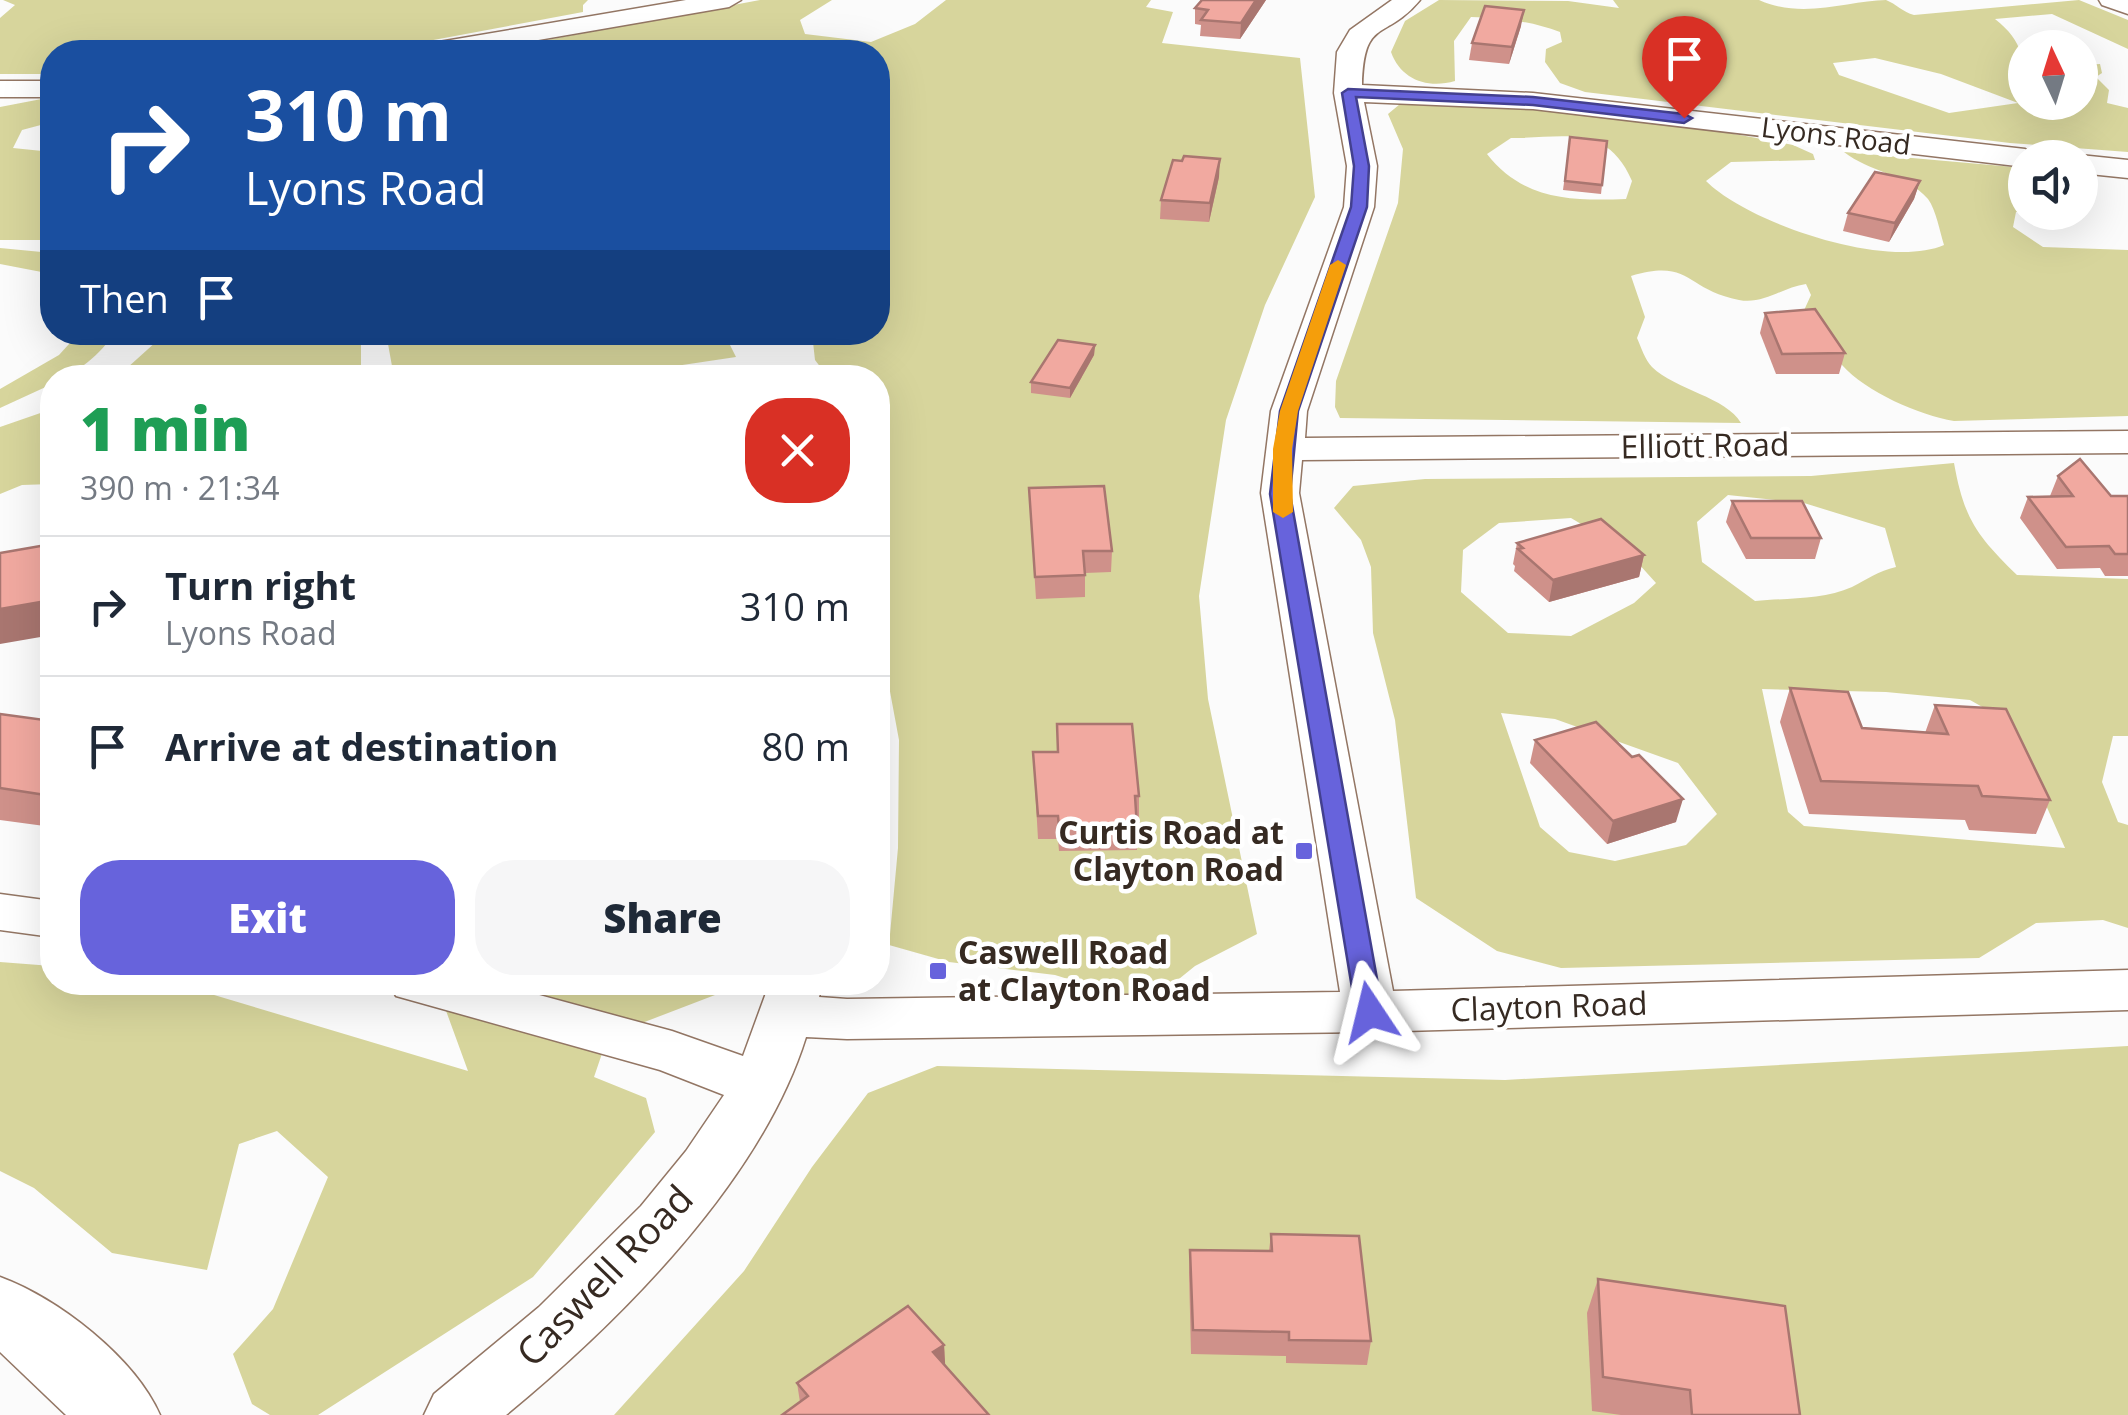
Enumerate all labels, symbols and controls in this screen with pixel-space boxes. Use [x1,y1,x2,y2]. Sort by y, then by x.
pin [1642,16,1727,119]
north arrow [2008,30,2098,120]
map controls [2008,30,2098,230]
icon: arrive [1657,31,1712,86]
text: 310 m [245,66,452,162]
icon: right [80,80,210,210]
street label: Lyons Road [1759,107,1913,163]
button: sound [2008,140,2098,230]
text: Lyons Road [245,157,486,218]
icon: arrive [189,270,244,325]
text: Then [80,272,169,324]
text: 1 min [80,387,250,469]
button: close [745,398,850,503]
street label: Elliott Road [1620,422,1790,467]
text: 390 m · 21:34 [80,466,279,509]
text: Turn right [165,559,356,611]
icon: right [80,579,135,634]
text: 310 m [740,580,850,632]
text: Lyons Road [165,611,337,654]
icon: arrive [80,719,135,774]
text: Arrive at destination [165,720,559,772]
text: 80 m [761,720,850,772]
place label: Curtis Road at Clayton Road [1058,810,1284,890]
marker: Curtis Road at Clayton Road [1293,840,1315,862]
button: Exit [80,860,455,975]
button: Share [475,860,850,975]
place label: Caswell Road at Clayton Road [958,930,1211,1010]
marker: Caswell Road at Clayton Road [927,960,949,982]
position arrow [1318,960,1422,1064]
street label: Clayton Road [1450,981,1648,1030]
street label: Caswell Road [504,1172,703,1377]

